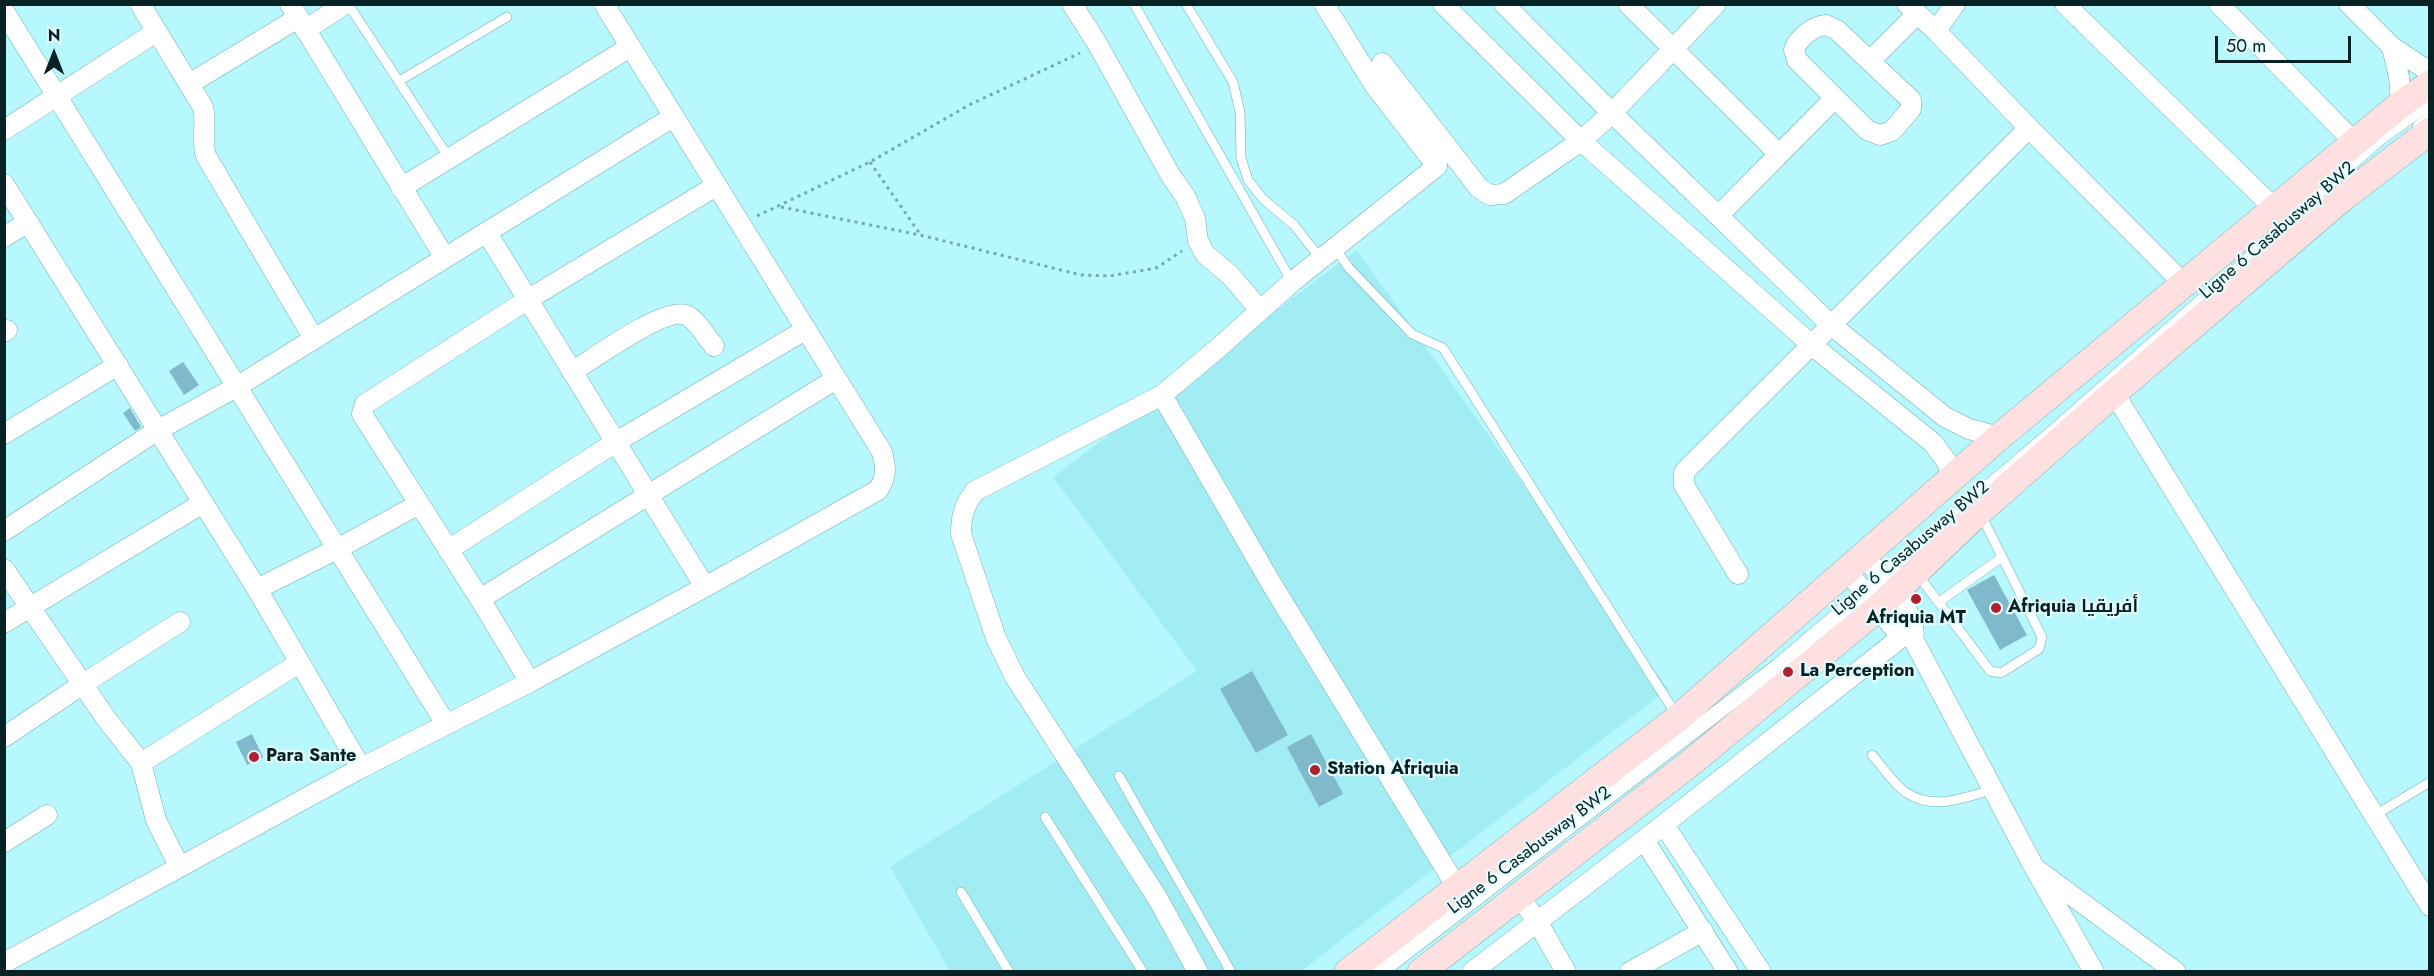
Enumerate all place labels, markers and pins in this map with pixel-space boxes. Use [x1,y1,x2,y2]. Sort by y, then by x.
marker: Afriquia MT [1909,592,1923,606]
place label: Afriquia أفريقيا [2008,597,2138,619]
marker: Afriquia أفريقيا [1989,601,2003,615]
place label: Afriquia MT [1866,608,1966,630]
place label: La Perception [1800,661,1915,683]
marker: La Perception [1781,665,1795,679]
place label: Para Sante [266,746,356,768]
marker: Para Sante [247,750,261,764]
place label: Station Afriquia [1327,759,1459,781]
marker: Station Afriquia [1308,763,1322,777]

